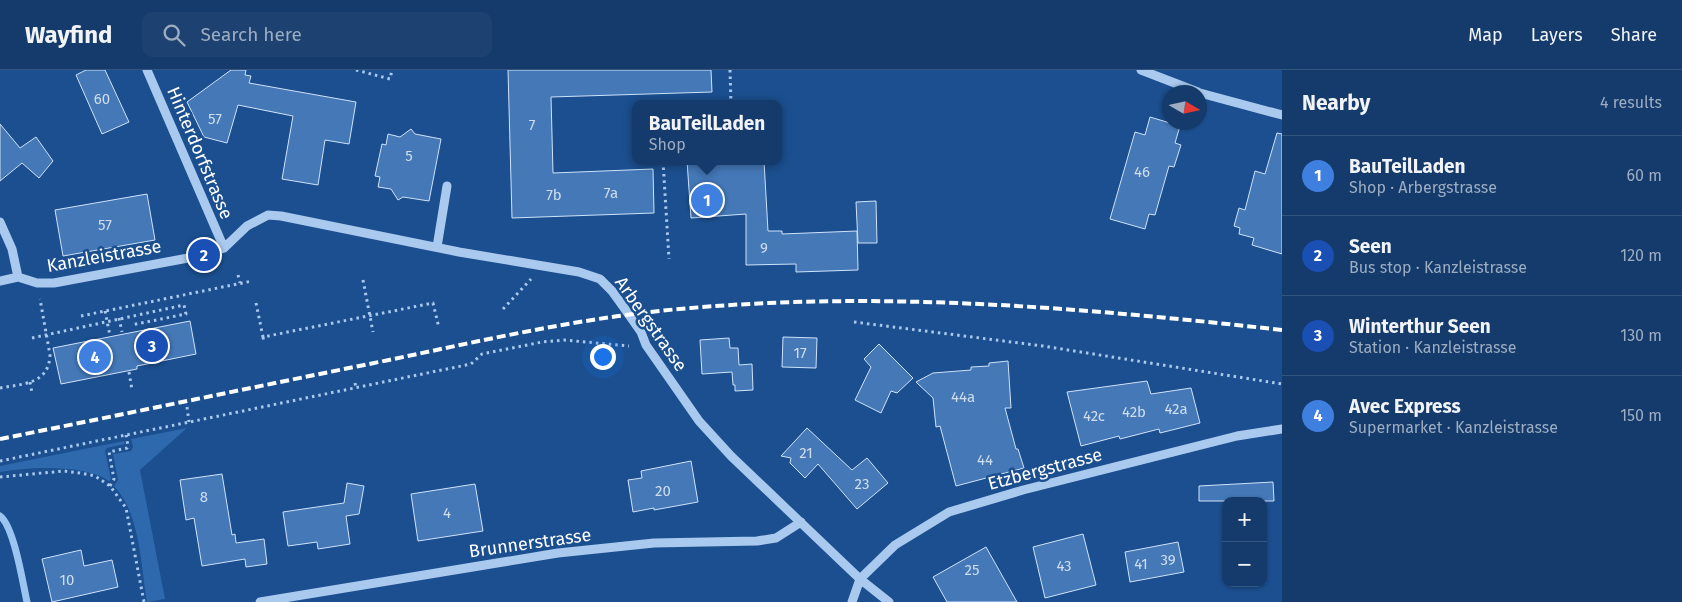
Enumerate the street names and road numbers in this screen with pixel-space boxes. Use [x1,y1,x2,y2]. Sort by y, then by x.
street label: Hinterdorfstrasse [162,83,238,223]
street label: Kanzleistrasse [45,235,163,277]
street label: Arbergstrasse [610,272,692,376]
street label: Etzbergstrasse [985,443,1105,495]
street label: Brunnerstrasse [467,524,593,562]

